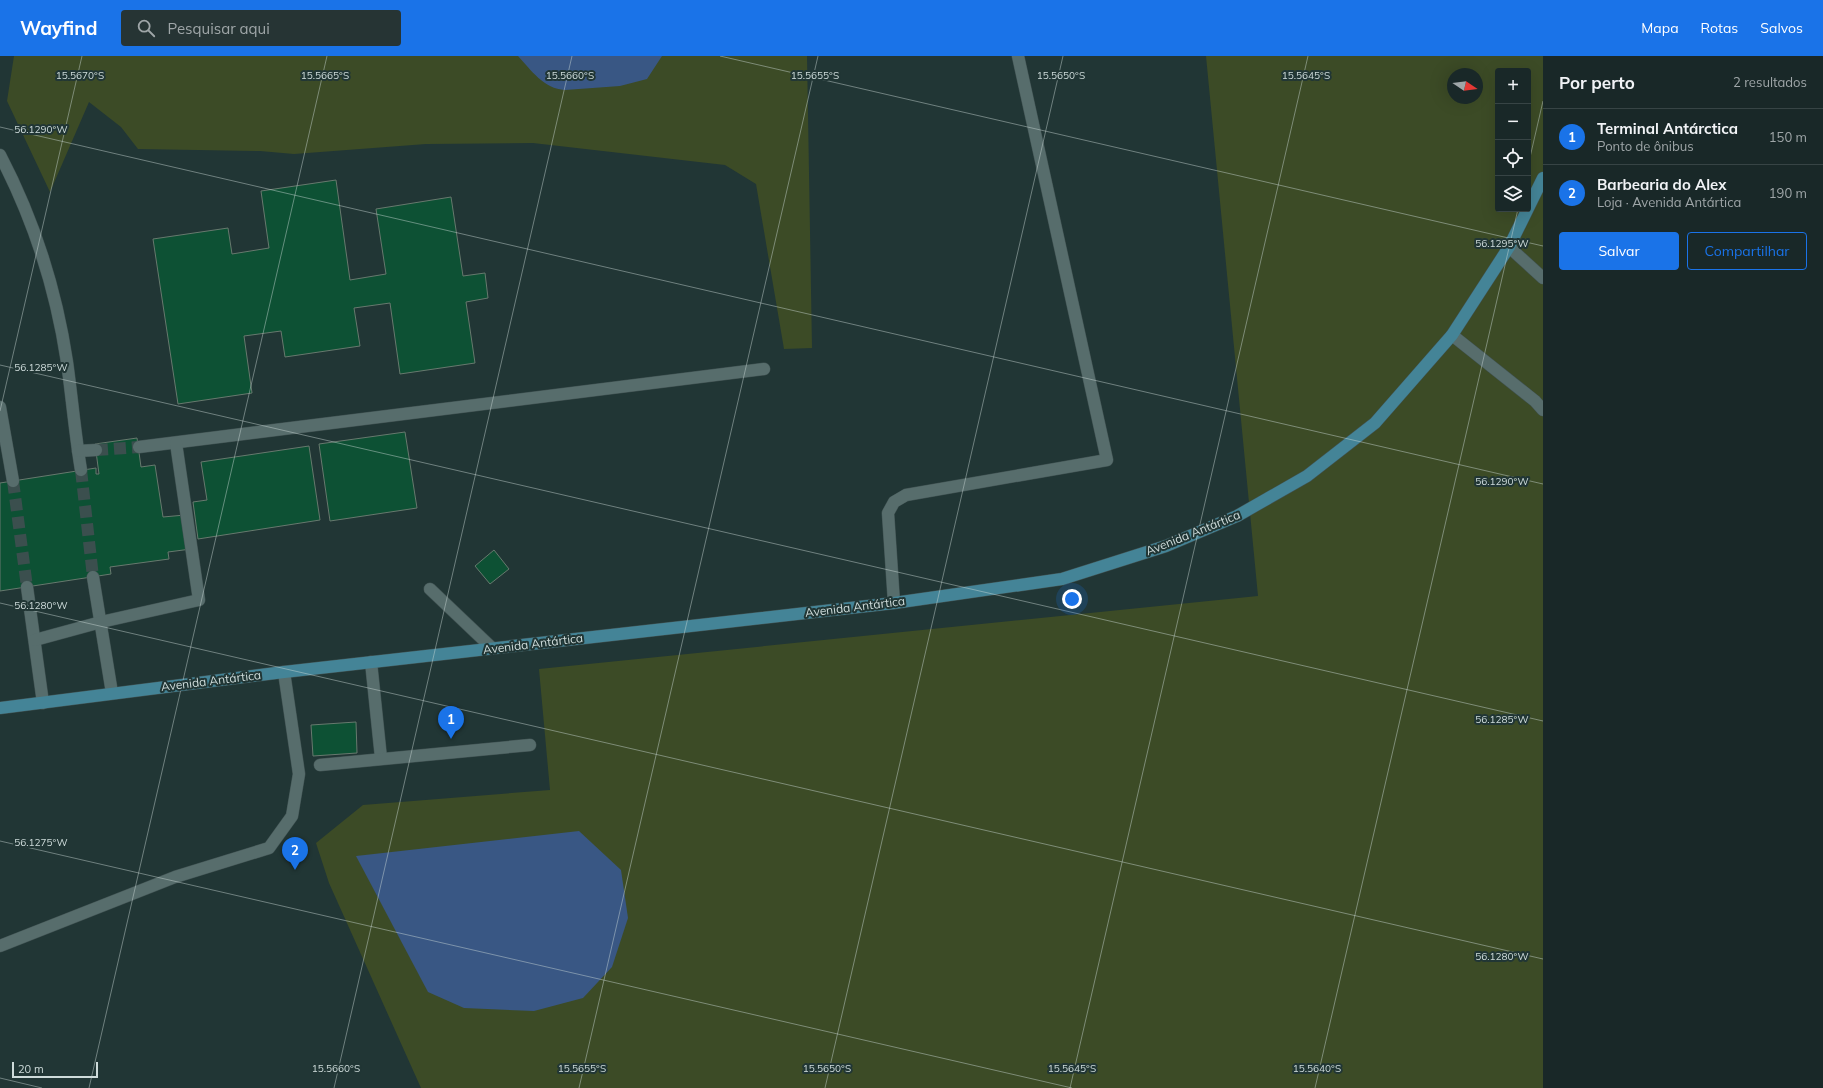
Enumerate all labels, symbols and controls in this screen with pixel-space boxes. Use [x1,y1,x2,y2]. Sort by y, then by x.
search box [121,10,401,46]
text: Wayfind [20,16,97,40]
icon: search [135,17,157,39]
text: Pesquisar aqui [167,19,270,38]
text: Mapa [1641,19,1679,37]
text: Rotas [1701,19,1738,37]
text: Salvos [1760,19,1803,37]
north arrow [1447,68,1483,104]
map controls [1495,68,1531,212]
button: + [1495,68,1531,104]
text: 15.5670°S [56,69,104,82]
text: 15.5665°S [301,69,349,82]
text: 15.5660°S [546,69,594,82]
text: 15.5655°S [791,69,839,82]
text: 15.5650°S [1037,69,1085,82]
text: 15.5645°S [1282,69,1330,82]
text: Por perto [1559,72,1635,93]
text: 2 resultados [1733,74,1807,90]
button: − [1495,104,1531,140]
text: Terminal Antárctica [1597,119,1738,138]
text: 56.1290°W [14,123,68,136]
text: 1 [1568,129,1576,145]
text: 150 m [1769,129,1807,145]
text: Ponto de ônibus [1597,138,1694,154]
button: locate [1495,140,1531,176]
text: Barbearia do Alex [1597,175,1726,194]
button: layers [1495,176,1531,212]
text: 2 [1568,185,1576,201]
text: 190 m [1769,185,1807,201]
text: Loja · Avenida Antártica [1597,194,1741,210]
button: Salvar [1559,232,1679,270]
button: Compartilhar [1687,232,1807,270]
text: 56.1295°W [1475,237,1529,250]
text: 56.1285°W [14,361,68,374]
text: 56.1290°W [1475,475,1529,488]
street label: Avenida Antártica [1143,507,1242,558]
your location [1062,589,1082,609]
street label: Avenida Antártica [804,593,906,620]
text: 56.1280°W [14,599,68,612]
street label: Avenida Antártica [482,630,584,657]
street label: Avenida Antártica [160,667,262,694]
pin: 1 [438,706,464,739]
text: 56.1285°W [1475,713,1529,726]
text: 56.1275°W [14,836,68,849]
pin: 2 [282,837,308,870]
text: 56.1280°W [1475,950,1529,963]
scale bar [12,1060,98,1079]
text: 20 m [18,1062,44,1076]
text: 15.5660°S [312,1062,360,1075]
text: 15.5655°S [558,1062,606,1075]
text: 15.5650°S [803,1062,851,1075]
text: 15.5645°S [1048,1062,1096,1075]
text: 15.5640°S [1293,1062,1341,1075]

